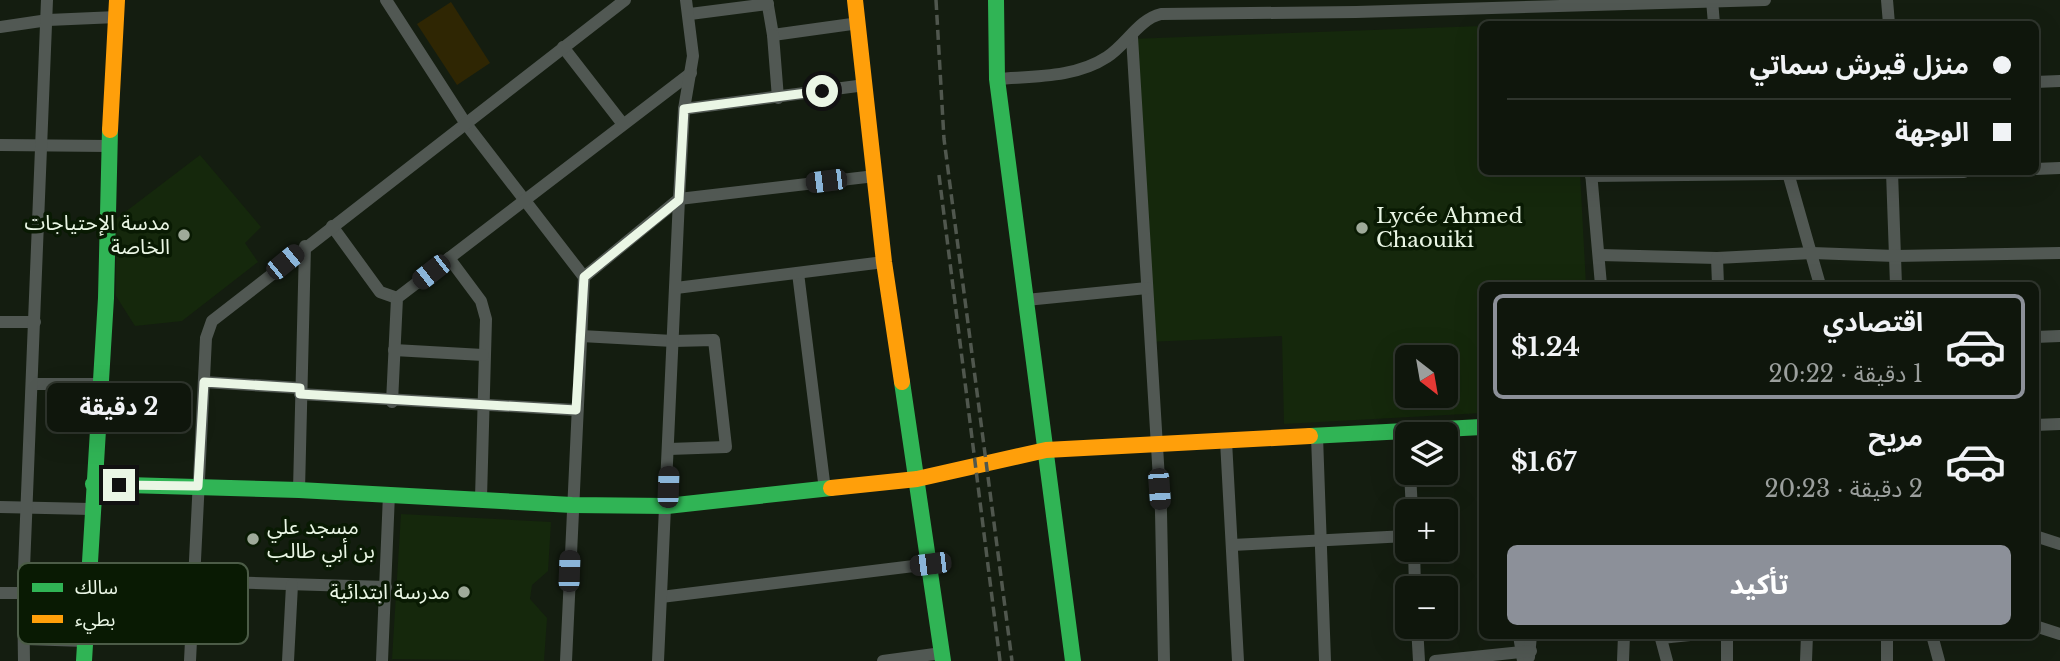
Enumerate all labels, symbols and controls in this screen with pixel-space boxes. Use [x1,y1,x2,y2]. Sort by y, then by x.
text: منزل قيرش سماتي [1749,49,1969,81]
route start [806,75,838,107]
text: الوجهة [1895,116,1969,148]
car [804,168,849,194]
place label: Lycée Ahmed Chaouiki [1376,203,1523,253]
place label: مدسة الإحتياجات الخاصة [24,210,170,260]
marker: Lycée Ahmed Chaouiki [1354,220,1370,236]
marker: مدسة الإحتياجات الخاصة [176,227,192,243]
car [263,241,308,283]
car [408,251,455,293]
text: اقتصادي [1823,306,1923,338]
icon: car [1944,315,2007,378]
text: $1.24 [1511,331,1580,363]
north arrow [1395,345,1458,408]
map controls [1395,345,1458,639]
text: 1 دقيقة · 20:22 [1768,360,1923,388]
callout: 2 دقيقة [47,384,191,433]
text: 2 دقيقة [80,393,158,421]
text: مريح [1868,421,1923,453]
button: layers [1395,422,1458,485]
icon: car [1944,430,2007,493]
text: $1.67 [1511,446,1576,478]
car [657,466,680,508]
car [1148,467,1171,511]
route end [103,469,135,501]
text: 2 دقيقة · 20:23 [1765,475,1923,503]
button: + [1395,499,1458,562]
place label: مسجد علي بن أبي طالب [267,514,375,567]
marker: مسجد علي بن أبي طالب [245,531,261,547]
button: تأكيد [1507,545,2011,625]
car [558,550,581,592]
car [908,551,953,577]
legend [18,563,248,644]
text: سالك [75,576,118,599]
button: − [1395,576,1458,639]
place label: مدرسة ابتدائية [330,579,450,605]
marker: مدرسة ابتدائية [456,584,472,600]
text: بطيء [75,608,115,634]

